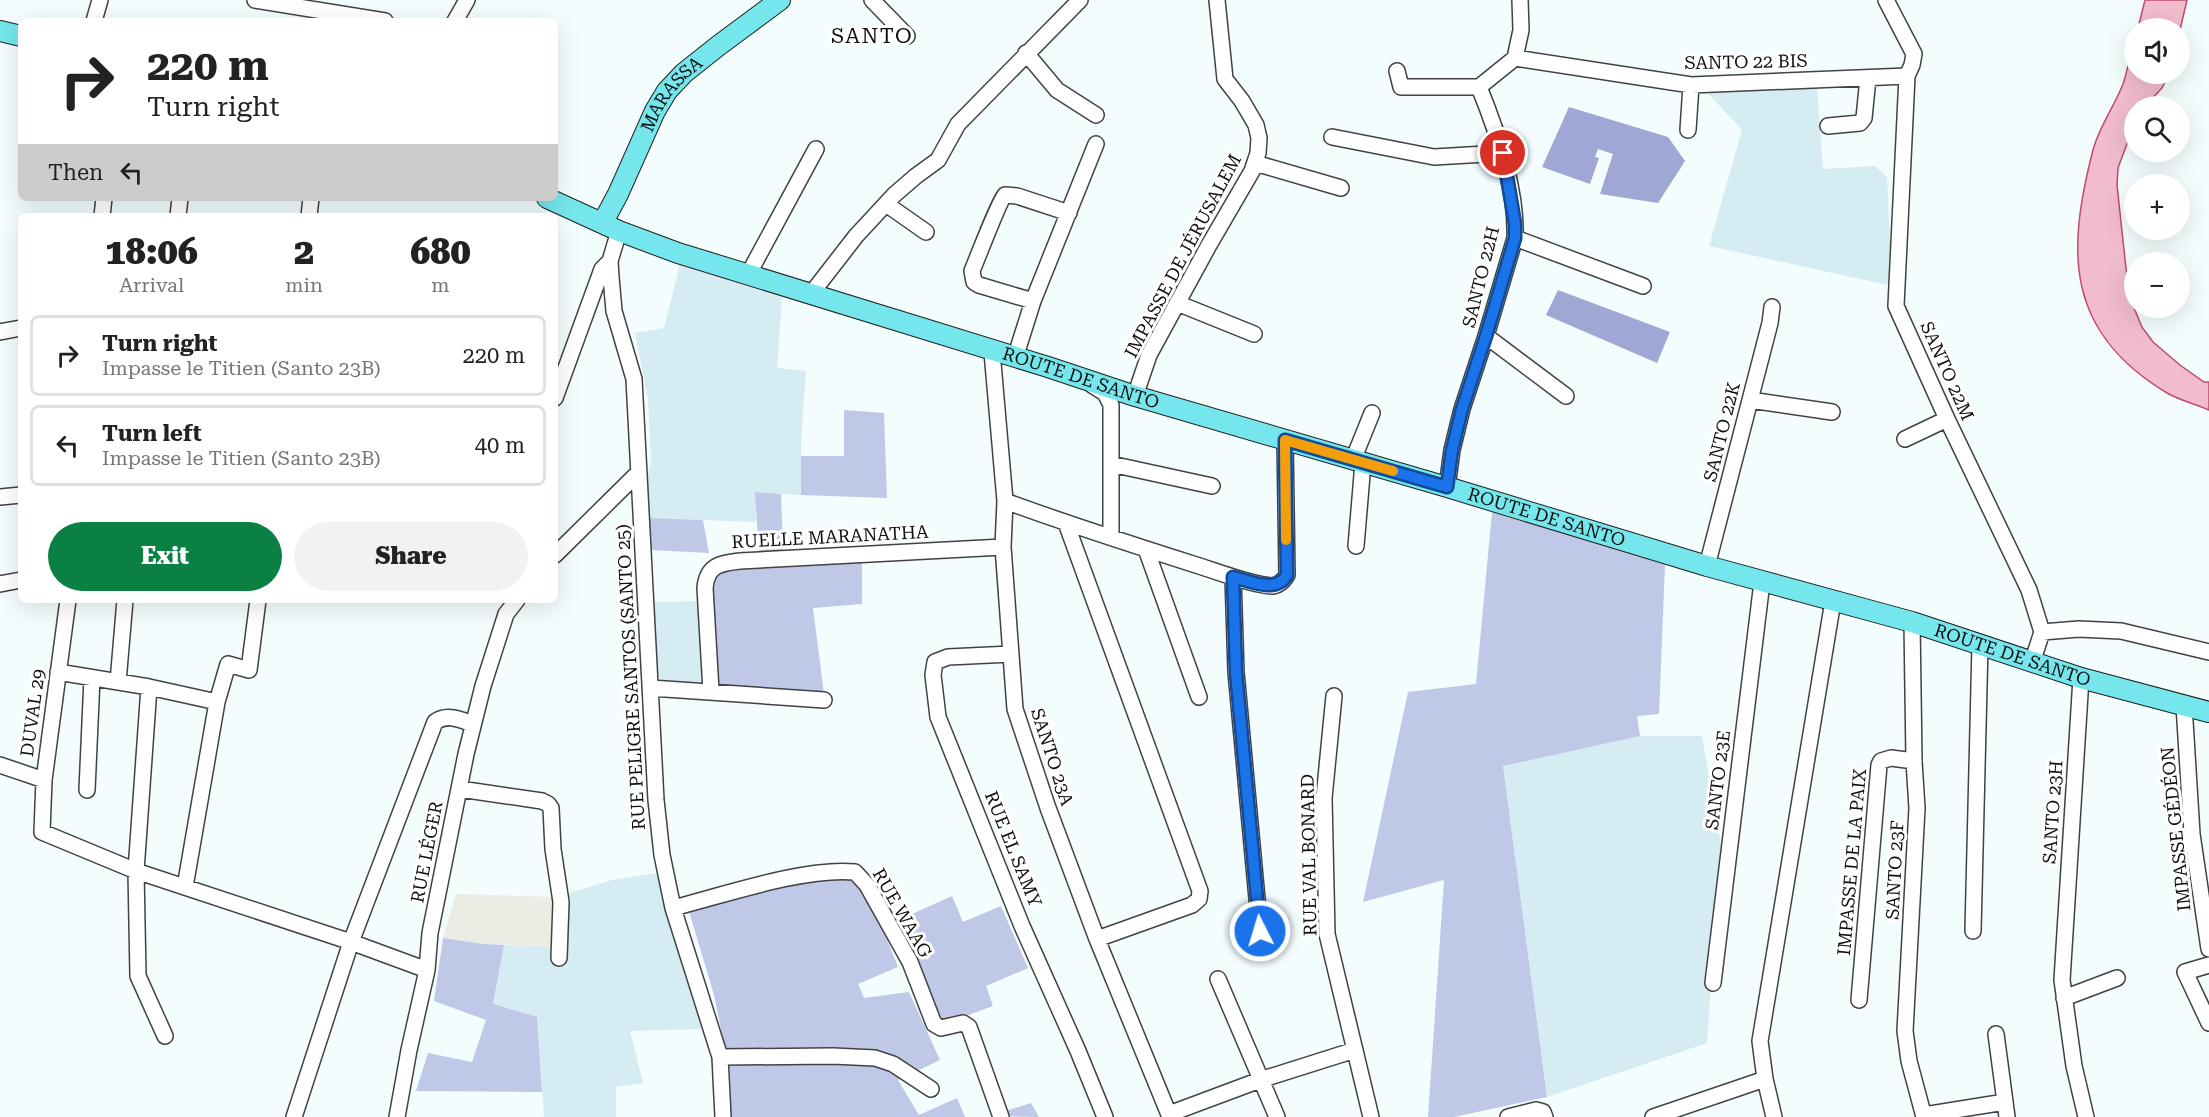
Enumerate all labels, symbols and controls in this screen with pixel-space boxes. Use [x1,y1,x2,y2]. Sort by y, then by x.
map controls [2124,18,2190,318]
button: sound [2124,18,2190,84]
district label: SANTO [831,24,913,48]
text: 220 m [147,41,269,90]
icon: right [48,42,126,120]
street label: SANTO 22 BIS [1684,50,1808,73]
street label: MARASSA [636,52,706,135]
text: Turn right [147,91,280,123]
button: search [2124,96,2190,162]
pin [1477,127,1528,178]
icon: arrive [1486,136,1519,169]
street label: IMPASSE DE JÉRUSALEM [1120,150,1245,361]
icon: left [115,156,148,189]
text: Then [48,160,103,185]
button: + [2124,174,2190,240]
street label: SANTO 22H [1458,224,1503,330]
text: 18:06 [105,231,198,273]
text: 2 [294,231,314,273]
text: 680 [410,231,471,273]
button: − [2124,252,2190,318]
text: Arrival [119,273,184,297]
text: min [285,273,323,297]
text: m [431,273,450,297]
street label: SANTO 22M [1916,318,1979,423]
text: Turn right [102,331,217,356]
icon: right [51,339,84,372]
text: 220 m [462,343,525,368]
street label: ROUTE DE SANTO [1000,343,1162,413]
text: Impasse le Titien (Santo 23B) [102,356,381,380]
street label: SANTO 22K [1699,380,1744,484]
text: Turn left [102,421,202,446]
icon: left [51,429,84,462]
text: 40 m [475,433,525,458]
text: Impasse le Titien (Santo 23B) [102,446,381,470]
street label: ROUTE DE SANTO [1465,483,1628,551]
street label: RUELLE MARANATHA [731,521,929,552]
button: Exit [48,522,282,591]
button: Share [294,522,528,591]
street label: RUE PELIGRE SANTOS (SANTO 25) [612,524,649,831]
street label: ROUTE DE SANTO [1932,619,2093,690]
street label: DUVAL 29 [16,668,49,758]
street label: SANTO 23A [1027,705,1078,809]
street label: SANTO 23E [1701,729,1734,831]
street label: IMPASSE GÉDÉON [2156,746,2195,912]
street label: SANTO 23H [2038,760,2067,864]
street label: IMPASSE DE LA PAIX [1833,768,1870,956]
street label: RUE VAL BONARD [1297,774,1320,936]
street label: RUE EL SAMY [981,788,1047,910]
street label: RUE LÉGER [406,799,447,905]
street label: SANTO 23F [1881,820,1908,920]
street label: RUE WAAG [868,864,936,961]
position arrow [1228,899,1292,963]

